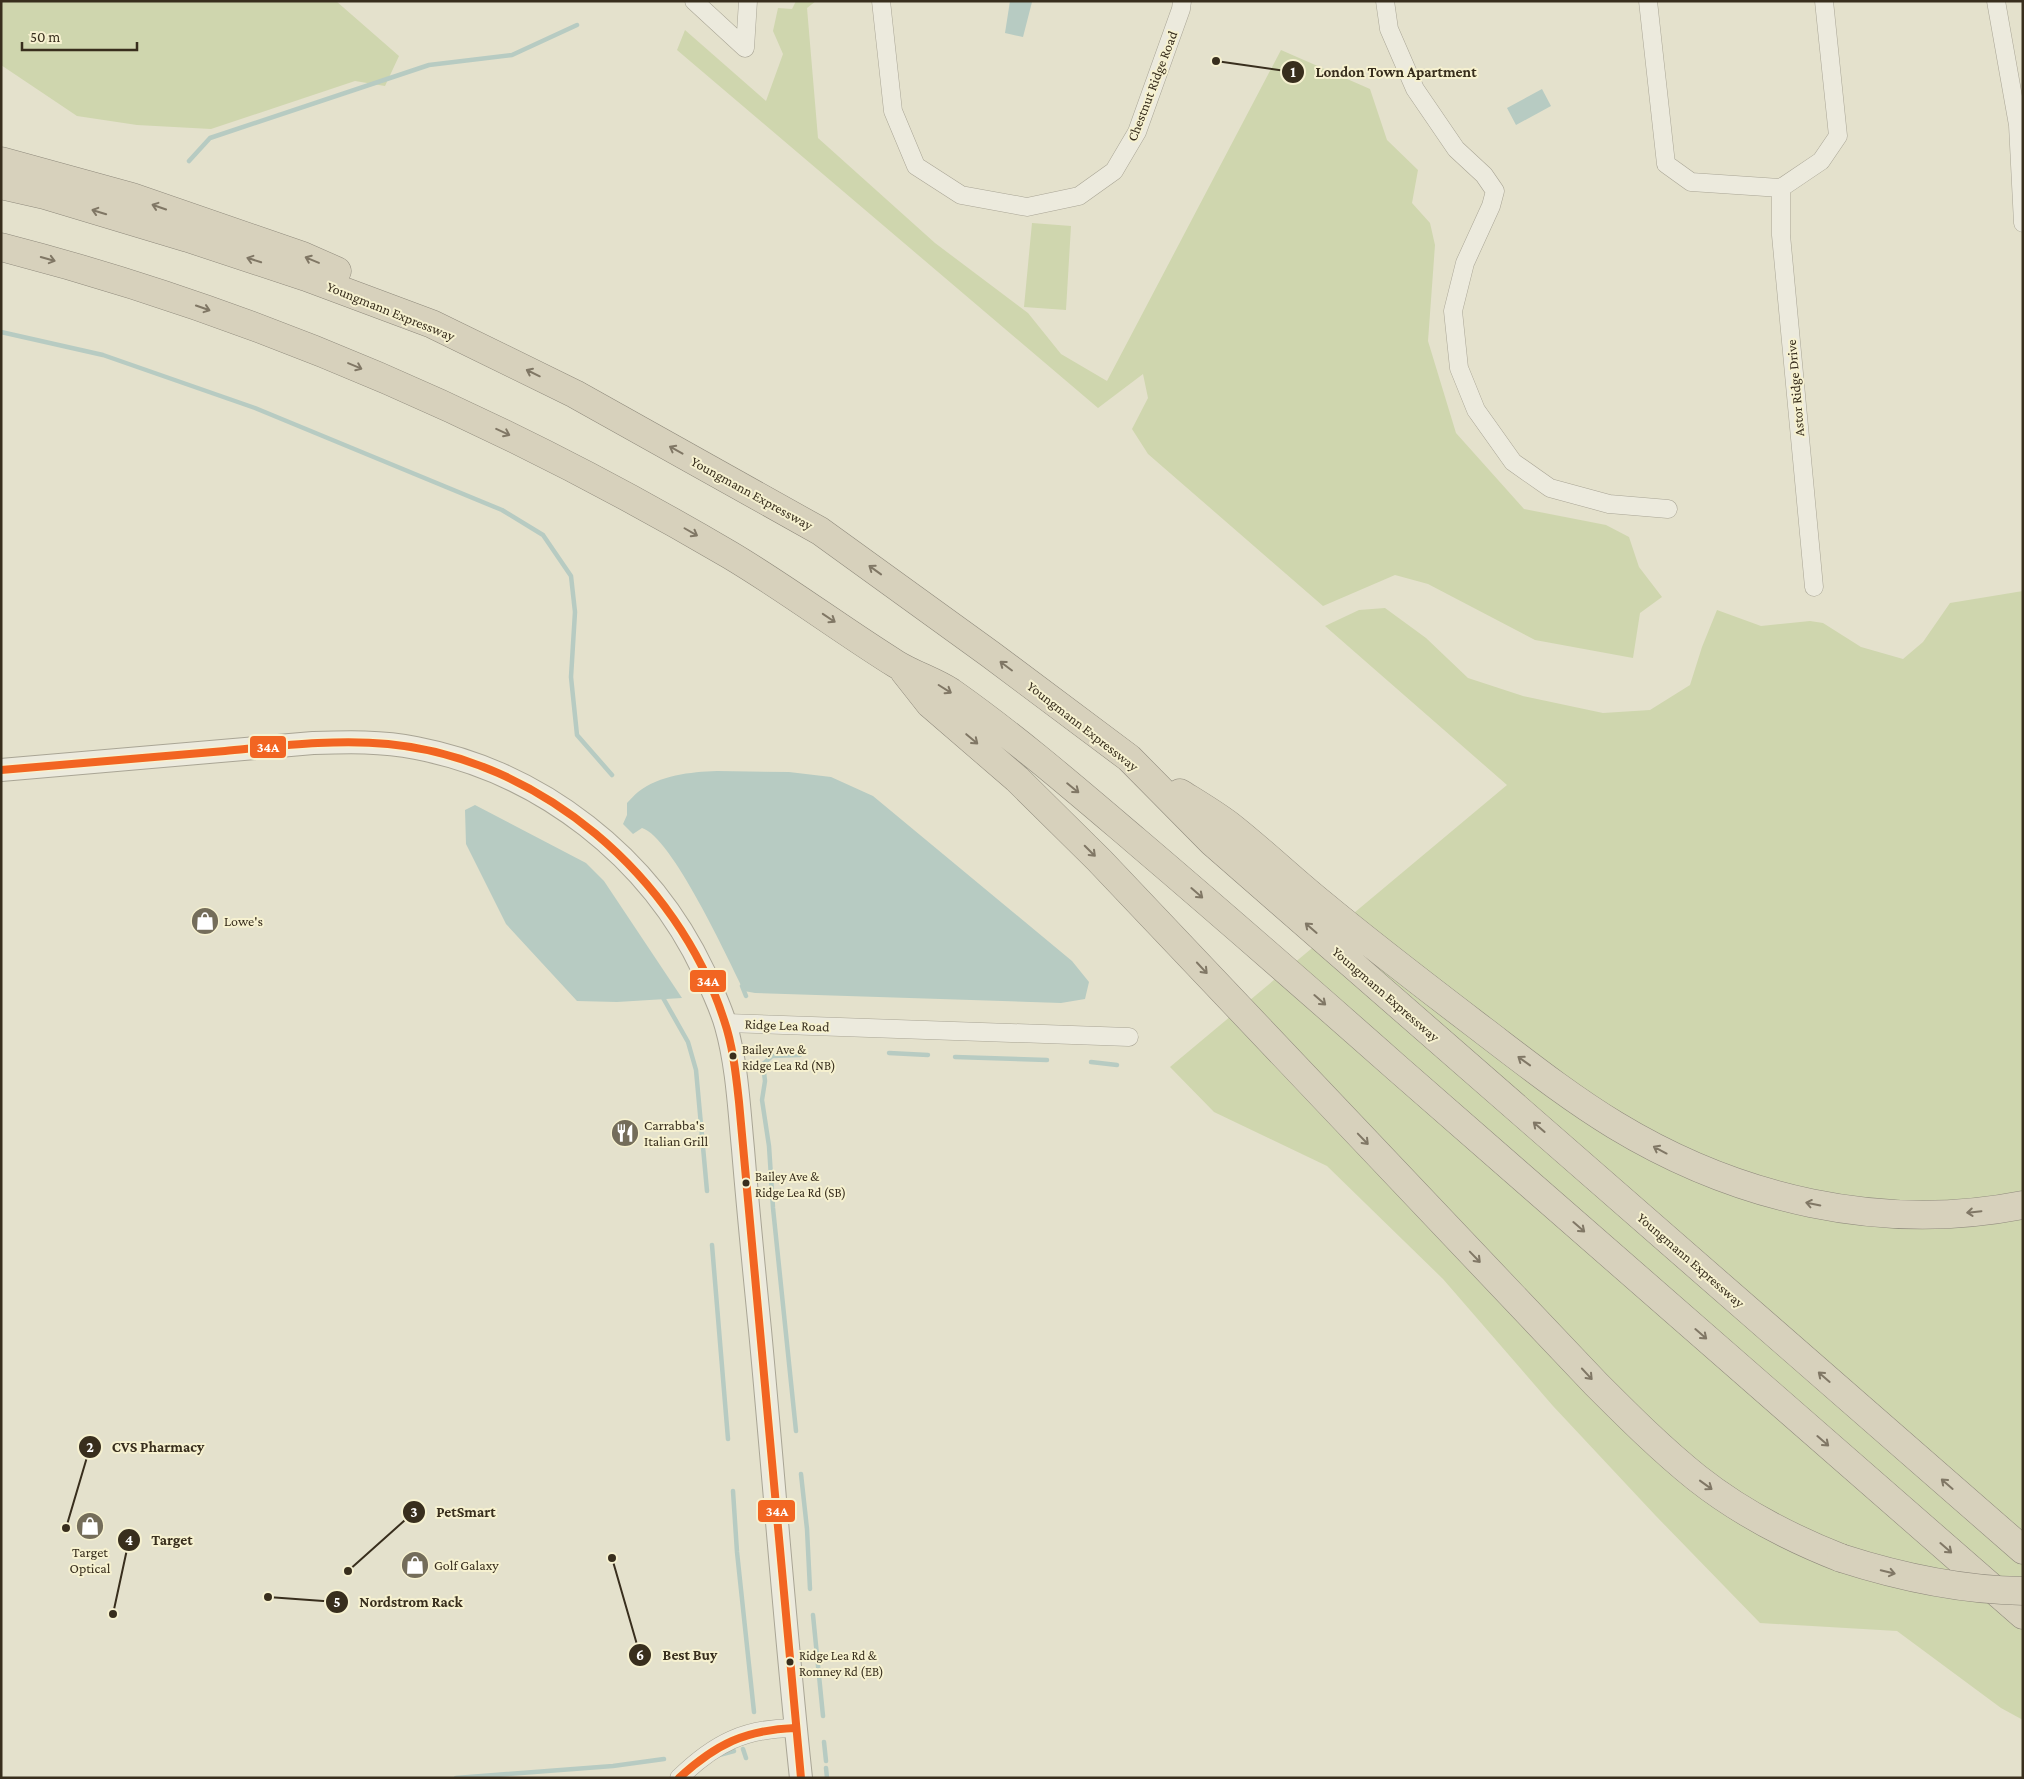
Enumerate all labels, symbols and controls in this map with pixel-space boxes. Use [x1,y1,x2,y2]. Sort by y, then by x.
scale bar [22,20,138,52]
street label: Chestnut Ridge Road [1124,28,1181,143]
text: 50 m [30,29,60,45]
callout: London Town Apartment [1280,57,1487,87]
text: 1 [1290,64,1296,80]
text: London Town Apartment [1315,64,1477,80]
one-way arrow [151,201,167,211]
one-way arrow [92,206,108,216]
one-way arrow [40,255,56,265]
one-way arrow [247,255,263,264]
one-way arrow [305,255,320,265]
street label: Youngmann Expressway [325,278,458,344]
one-way arrow [195,304,211,313]
street label: Astor Ridge Drive [1783,339,1807,437]
one-way arrow [347,362,362,372]
one-way arrow [526,368,541,377]
one-way arrow [495,428,510,438]
one-way arrow [669,445,683,455]
street label: Youngmann Expressway [688,453,816,533]
one-way arrow [683,528,698,538]
one-way arrow [868,565,882,575]
one-way arrow [822,613,836,623]
one-way arrow [999,661,1013,671]
street label: Youngmann Expressway [1024,678,1142,775]
one-way arrow [937,684,951,694]
one-way arrow [965,733,978,744]
line badge: 34A [249,735,287,759]
text: 34A [257,739,280,755]
one-way arrow [1067,782,1080,793]
one-way arrow [1084,844,1096,857]
one-way arrow [1191,887,1204,899]
shop icon: Lowe's [190,906,220,936]
place label: Lowe's [224,913,263,929]
one-way arrow [1305,923,1318,934]
street label: Youngmann Expressway [1329,943,1443,1045]
one-way arrow [1196,962,1208,975]
line badge: 34A [689,969,727,993]
text: 34A [697,973,720,989]
one-way arrow [1313,994,1326,1006]
street label: Ridge Lea Road [744,1016,830,1034]
place label: Bailey Ave & Ridge Lea Rd (NB) [742,1042,835,1074]
marker: Bailey Ave & Ridge Lea Rd (NB) [728,1051,738,1061]
one-way arrow [1518,1056,1532,1066]
place label: Carrabba's Italian Grill [644,1117,708,1149]
restaurant icon: Carrabba's Italian Grill [610,1118,640,1148]
one-way arrow [1532,1121,1545,1133]
one-way arrow [1357,1132,1369,1145]
one-way arrow [1653,1145,1668,1154]
place label: Bailey Ave & Ridge Lea Rd (SB) [755,1169,846,1201]
marker: Bailey Ave & Ridge Lea Rd (SB) [741,1178,751,1188]
one-way arrow [1805,1199,1821,1209]
one-way arrow [1967,1207,1983,1217]
street label: Youngmann Expressway [1634,1209,1748,1311]
one-way arrow [1572,1222,1585,1233]
one-way arrow [1469,1250,1481,1263]
one-way arrow [1695,1329,1708,1340]
one-way arrow [1581,1368,1593,1381]
one-way arrow [1818,1371,1831,1382]
callout: CVS Pharmacy [77,1432,215,1462]
one-way arrow [1817,1436,1830,1447]
text: 2 [86,1439,94,1455]
text: CVS Pharmacy [112,1439,205,1455]
one-way arrow [1940,1478,1953,1489]
one-way arrow [1699,1480,1713,1490]
callout: PetSmart [401,1497,505,1527]
line badge: 34A [757,1499,796,1523]
text: 34A [766,1503,789,1519]
text: 3 [410,1504,418,1520]
text: PetSmart [436,1504,496,1520]
shop icon: Target Optical [75,1511,105,1541]
callout: Target [117,1525,203,1555]
text: 4 [125,1532,133,1548]
text: Target [151,1532,193,1548]
one-way arrow [1939,1542,1952,1554]
place label: Target Optical [70,1544,111,1576]
shop icon: Golf Galaxy [400,1550,430,1580]
place label: Golf Galaxy [434,1557,499,1573]
one-way arrow [1879,1568,1895,1577]
callout: Nordstrom Rack [325,1587,473,1617]
text: 5 [333,1594,341,1610]
text: Nordstrom Rack [359,1594,463,1610]
callout: Best Buy [628,1640,728,1670]
text: 6 [636,1647,644,1663]
text: Best Buy [663,1647,718,1663]
place label: Ridge Lea Rd & Romney Rd (EB) [799,1648,884,1680]
marker: Ridge Lea Rd & Romney Rd (EB) [785,1657,795,1667]

